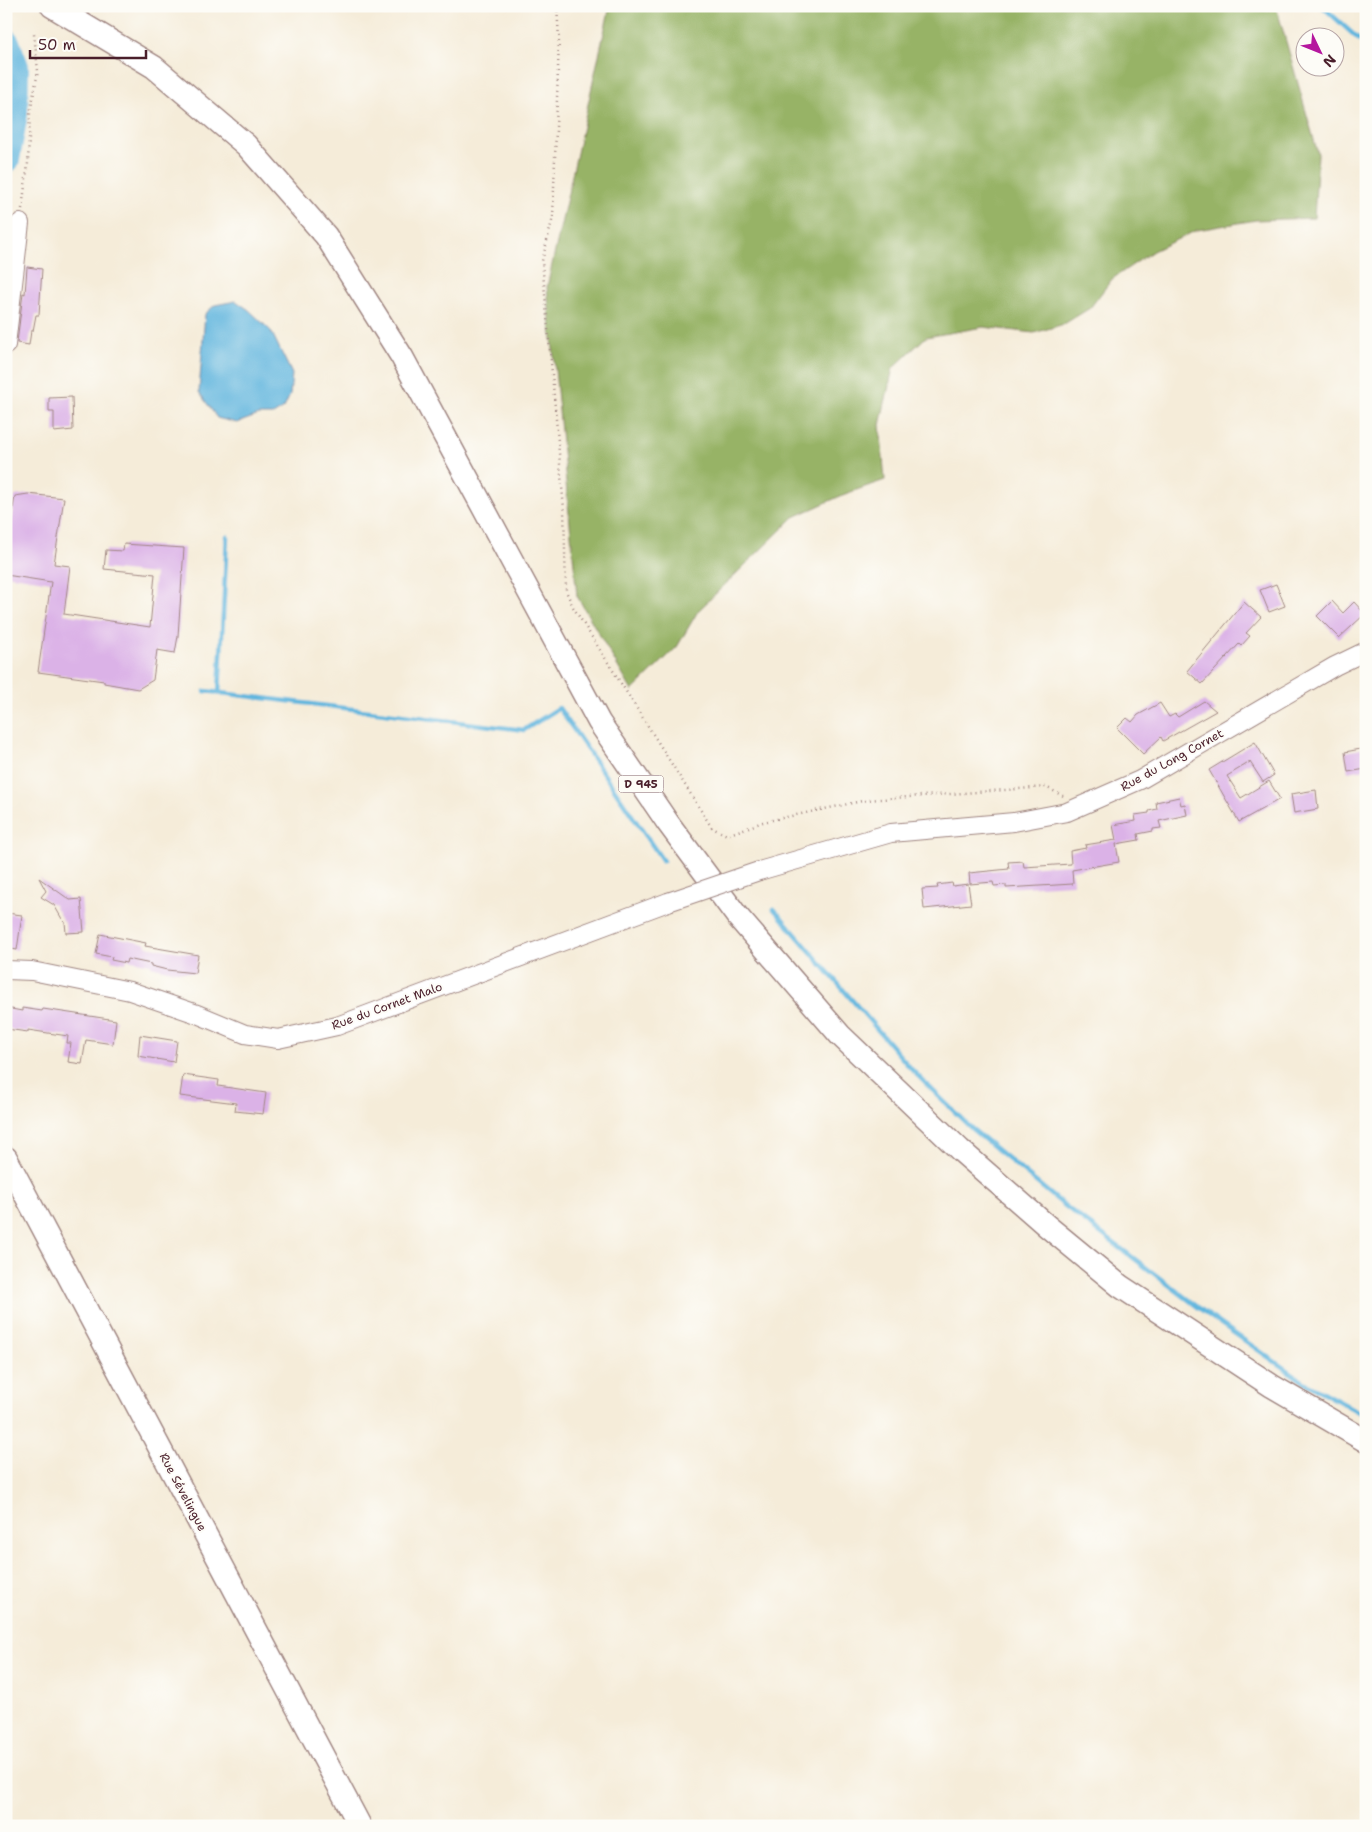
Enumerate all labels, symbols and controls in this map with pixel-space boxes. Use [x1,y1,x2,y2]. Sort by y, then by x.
scale bar [30,28,146,60]
north arrow [1294,28,1344,78]
text: 50 m [38,35,76,55]
text: N [1319,51,1340,71]
street label: Rue du Long Cornet [1118,725,1226,795]
road number: D 945 [618,776,664,792]
street label: Rue du Cornet Malo [330,979,444,1033]
street label: Rue Sévelingue [156,1450,210,1534]

